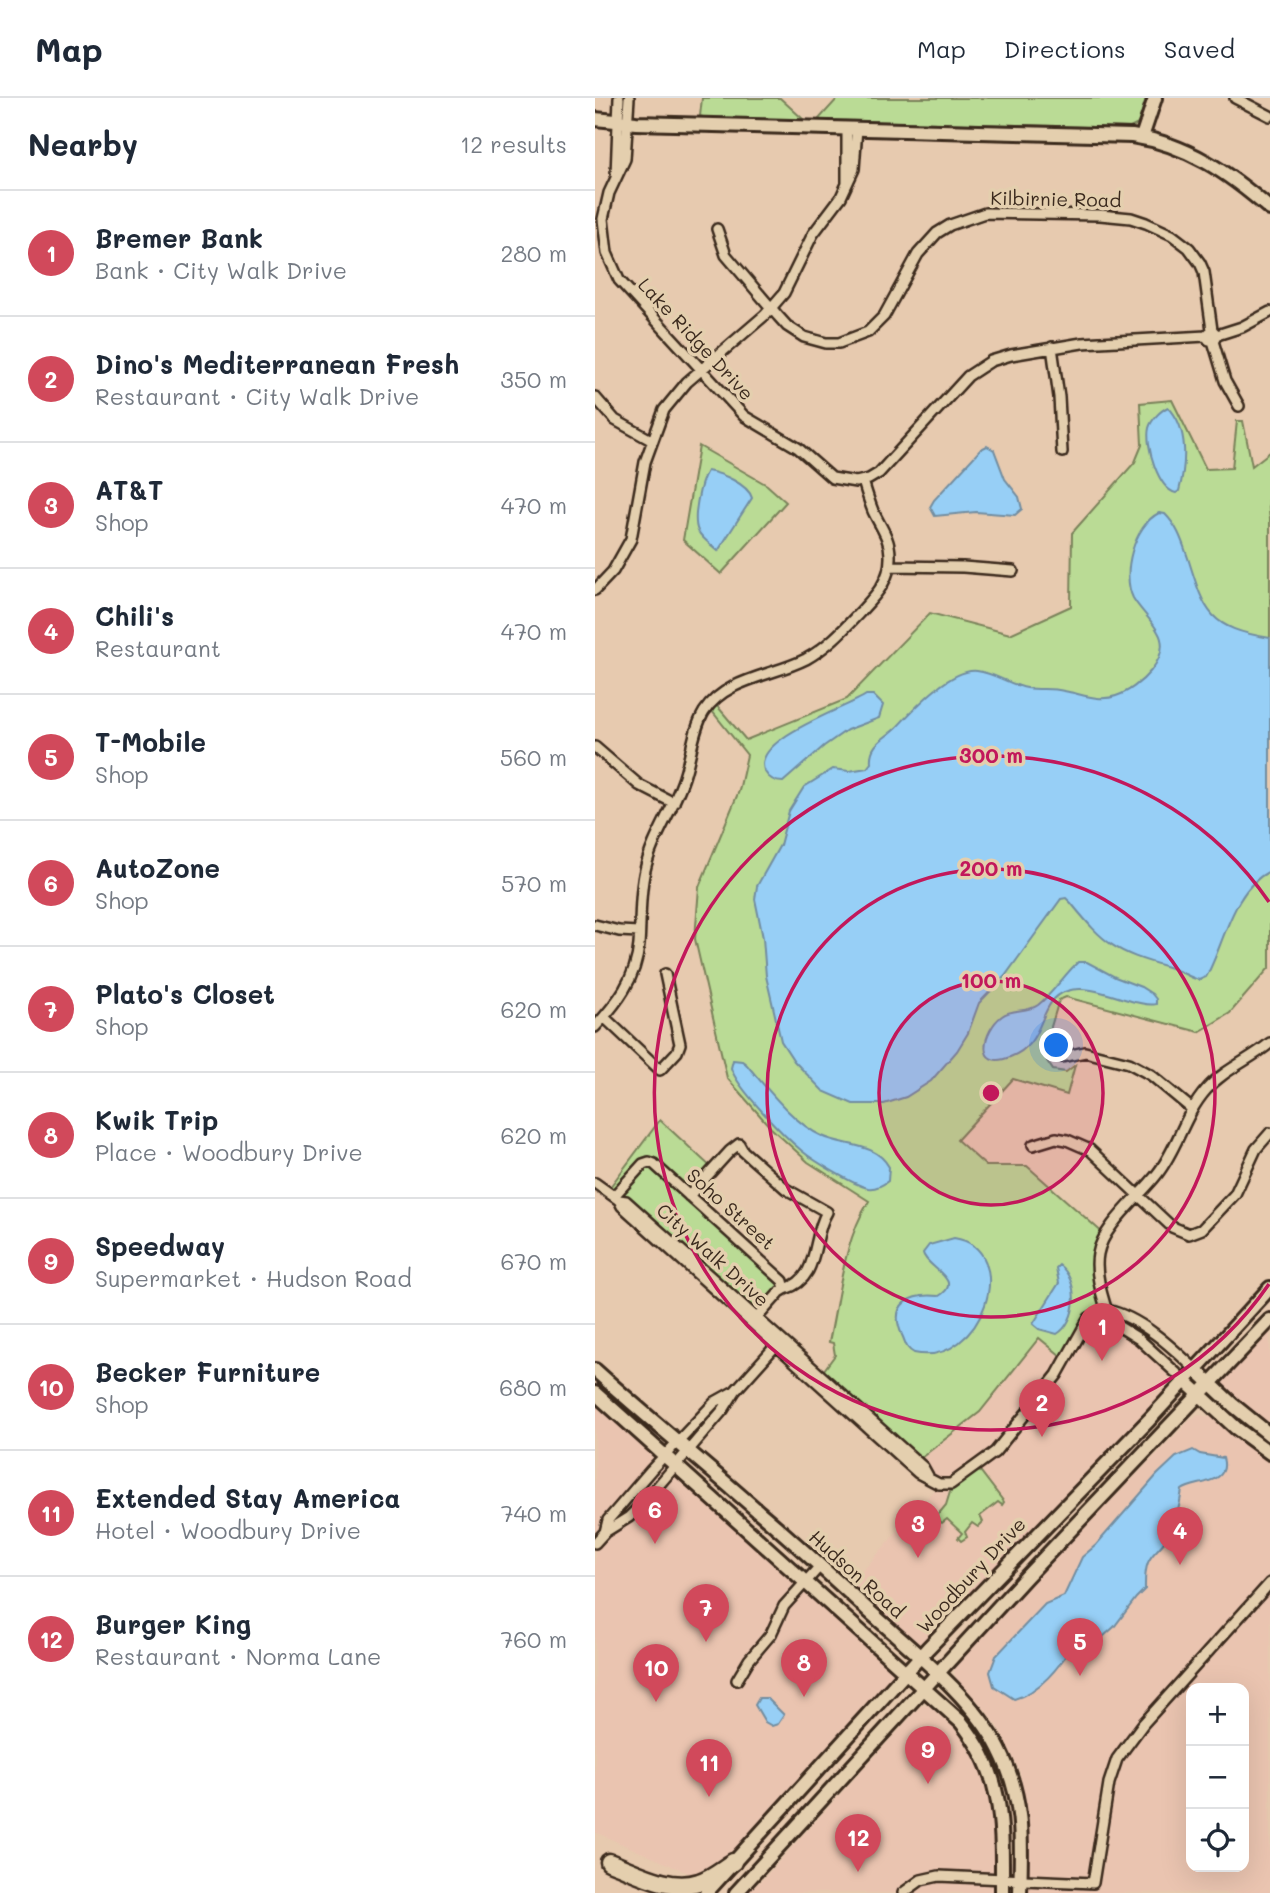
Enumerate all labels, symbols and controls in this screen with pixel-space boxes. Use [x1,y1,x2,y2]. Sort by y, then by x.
text: Map [35,27,103,70]
text: Map [917,33,966,64]
text: Directions [1004,33,1126,64]
text: Saved [1164,33,1235,64]
text: Nearby [28,124,138,164]
text: 12 results [460,129,567,159]
street label: Kilbirnie Road [990,185,1122,212]
text: Bremer Bank [95,221,263,255]
text: 1 [46,238,56,268]
text: 280 m [500,238,567,268]
text: Bank · City Walk Drive [95,255,347,285]
street label: Lake Ridge Drive [633,272,760,405]
text: Dino's Mediterranean Fresh [95,347,459,381]
text: 2 [45,364,57,394]
text: 350 m [500,364,567,394]
text: Restaurant · City Walk Drive [95,381,419,411]
text: AT&T [95,473,163,507]
text: 3 [44,490,58,520]
text: 470 m [501,490,567,520]
text: Shop [95,507,149,537]
text: Chili's [95,599,174,633]
text: 4 [44,616,58,646]
text: 470 m [501,616,567,646]
text: Restaurant [95,633,221,663]
text: T-Mobile [95,725,206,759]
text: 300 m [959,741,1023,768]
text: 5 [44,742,58,772]
text: 560 m [500,742,567,772]
text: Shop [95,759,149,789]
text: AutoZone [95,851,220,885]
text: 200 m [960,854,1022,881]
text: 6 [44,868,58,898]
text: 570 m [501,868,567,898]
text: Shop [95,885,149,915]
text: 100 m [961,966,1021,993]
text: Plato's Closet [95,977,275,1011]
text: 7 [45,994,57,1024]
text: 620 m [500,994,567,1024]
text: Shop [95,1011,149,1041]
your location [1039,1028,1073,1062]
centre of rings [979,1081,1003,1105]
text: Kwik Trip [95,1103,218,1137]
text: 8 [44,1120,58,1150]
text: 620 m [500,1120,567,1150]
text: Place · Woodbury Drive [95,1137,363,1167]
street label: Soho Street [682,1162,781,1255]
street label: City Walk Drive [652,1197,775,1312]
text: Speedway [95,1229,225,1263]
text: 9 [44,1246,58,1276]
text: 670 m [500,1246,567,1276]
text: Supermarket · Hudson Road [95,1263,412,1293]
pin: 1 [1079,1303,1125,1361]
text: Becker Furniture [95,1355,320,1389]
text: 10 [39,1372,63,1402]
text: 680 m [499,1372,567,1402]
pin: 2 [1019,1379,1065,1437]
text: Shop [95,1389,149,1419]
text: Extended Stay America [95,1481,400,1515]
pin: 6 [632,1486,678,1544]
text: 11 [41,1498,61,1528]
text: 740 m [501,1498,567,1528]
pin: 3 [895,1500,941,1558]
pin: 4 [1157,1507,1203,1565]
street label: Woodbury Drive [911,1511,1031,1638]
text: Hotel · Woodbury Drive [95,1515,361,1545]
street label: Hudson Road [804,1524,910,1623]
pin: 7 [683,1584,729,1642]
text: Burger King [95,1607,251,1641]
pin: 5 [1057,1618,1103,1676]
text: 12 [39,1624,63,1654]
text: 760 m [500,1624,567,1654]
pin: 8 [781,1639,827,1697]
text: Restaurant · Norma Lane [95,1641,381,1671]
pin: 10 [633,1644,679,1702]
map controls [1186,1683,1249,1872]
button: + [1186,1683,1249,1746]
pin: 9 [905,1726,951,1784]
pin: 11 [686,1739,732,1797]
button: − [1186,1746,1249,1809]
button: locate [1186,1809,1249,1872]
pin: 12 [835,1814,881,1872]

